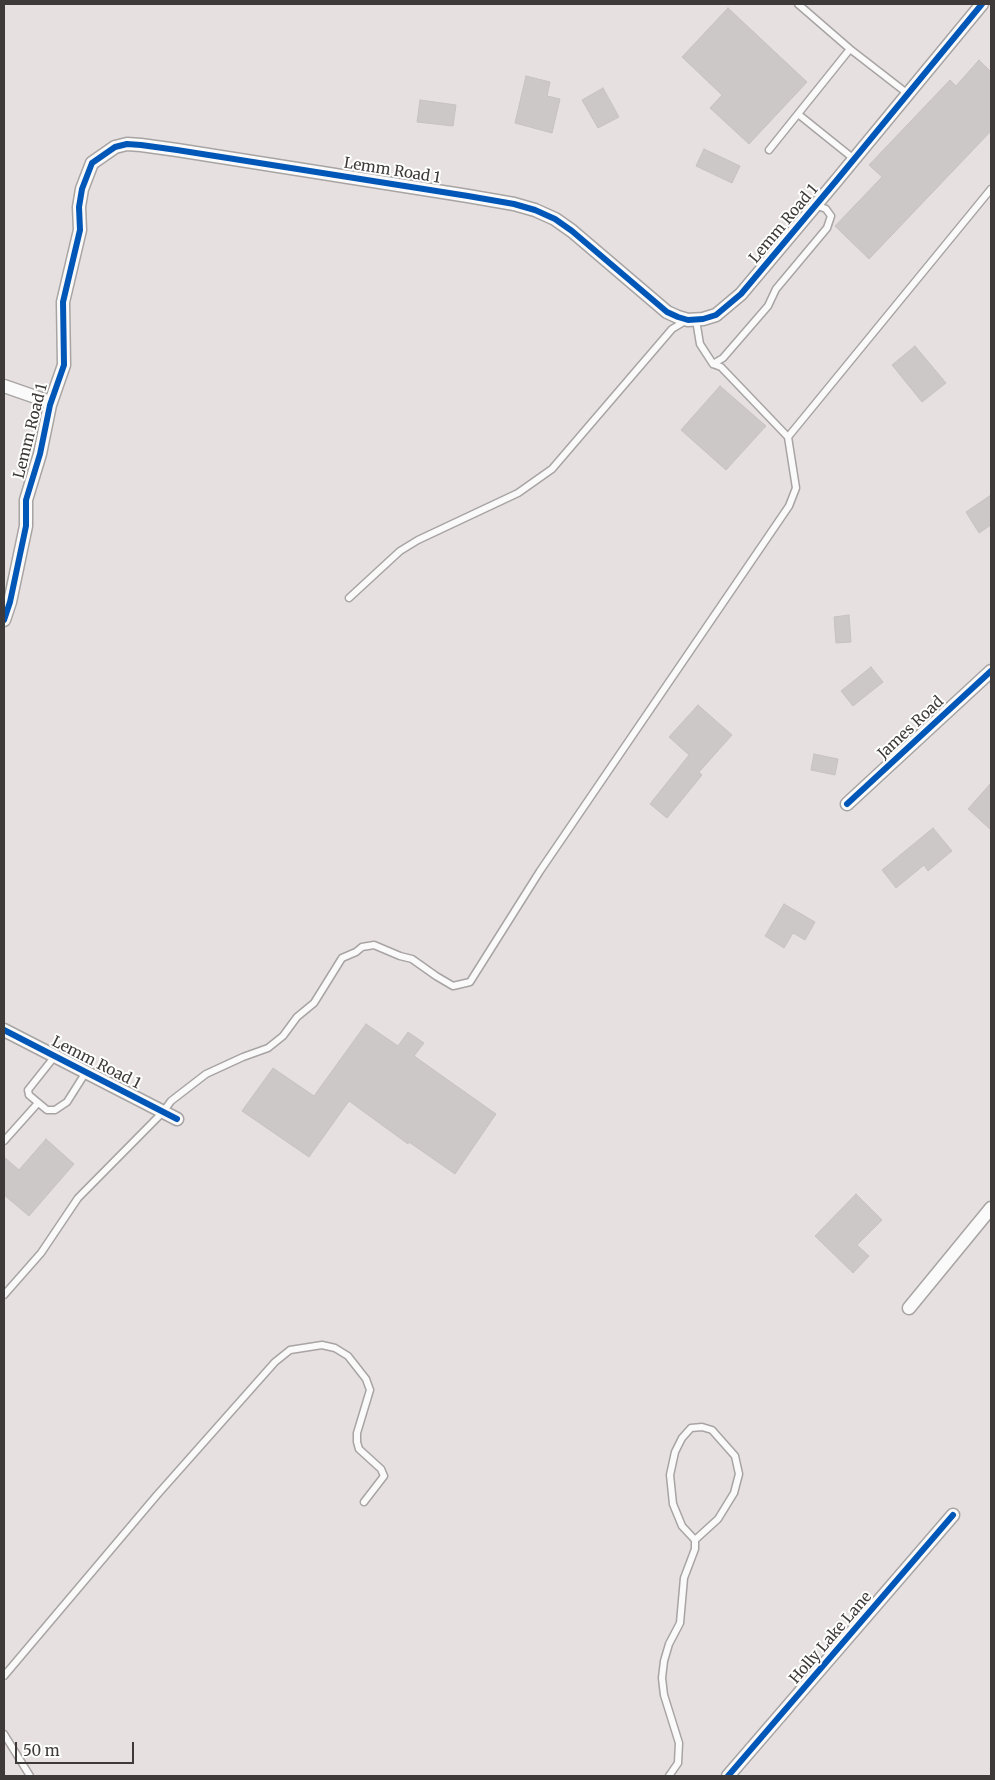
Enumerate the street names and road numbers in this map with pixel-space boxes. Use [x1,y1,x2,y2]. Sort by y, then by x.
street label: Lemm Road 1 [343,154,441,188]
street label: Lemm Road 1 [746,181,822,267]
street label: Lemm Road 1 [10,382,52,480]
street label: James Road [874,693,948,763]
street label: Lemm Road 1 [49,1033,143,1093]
street label: Holly Lake Lane [786,1588,876,1688]

